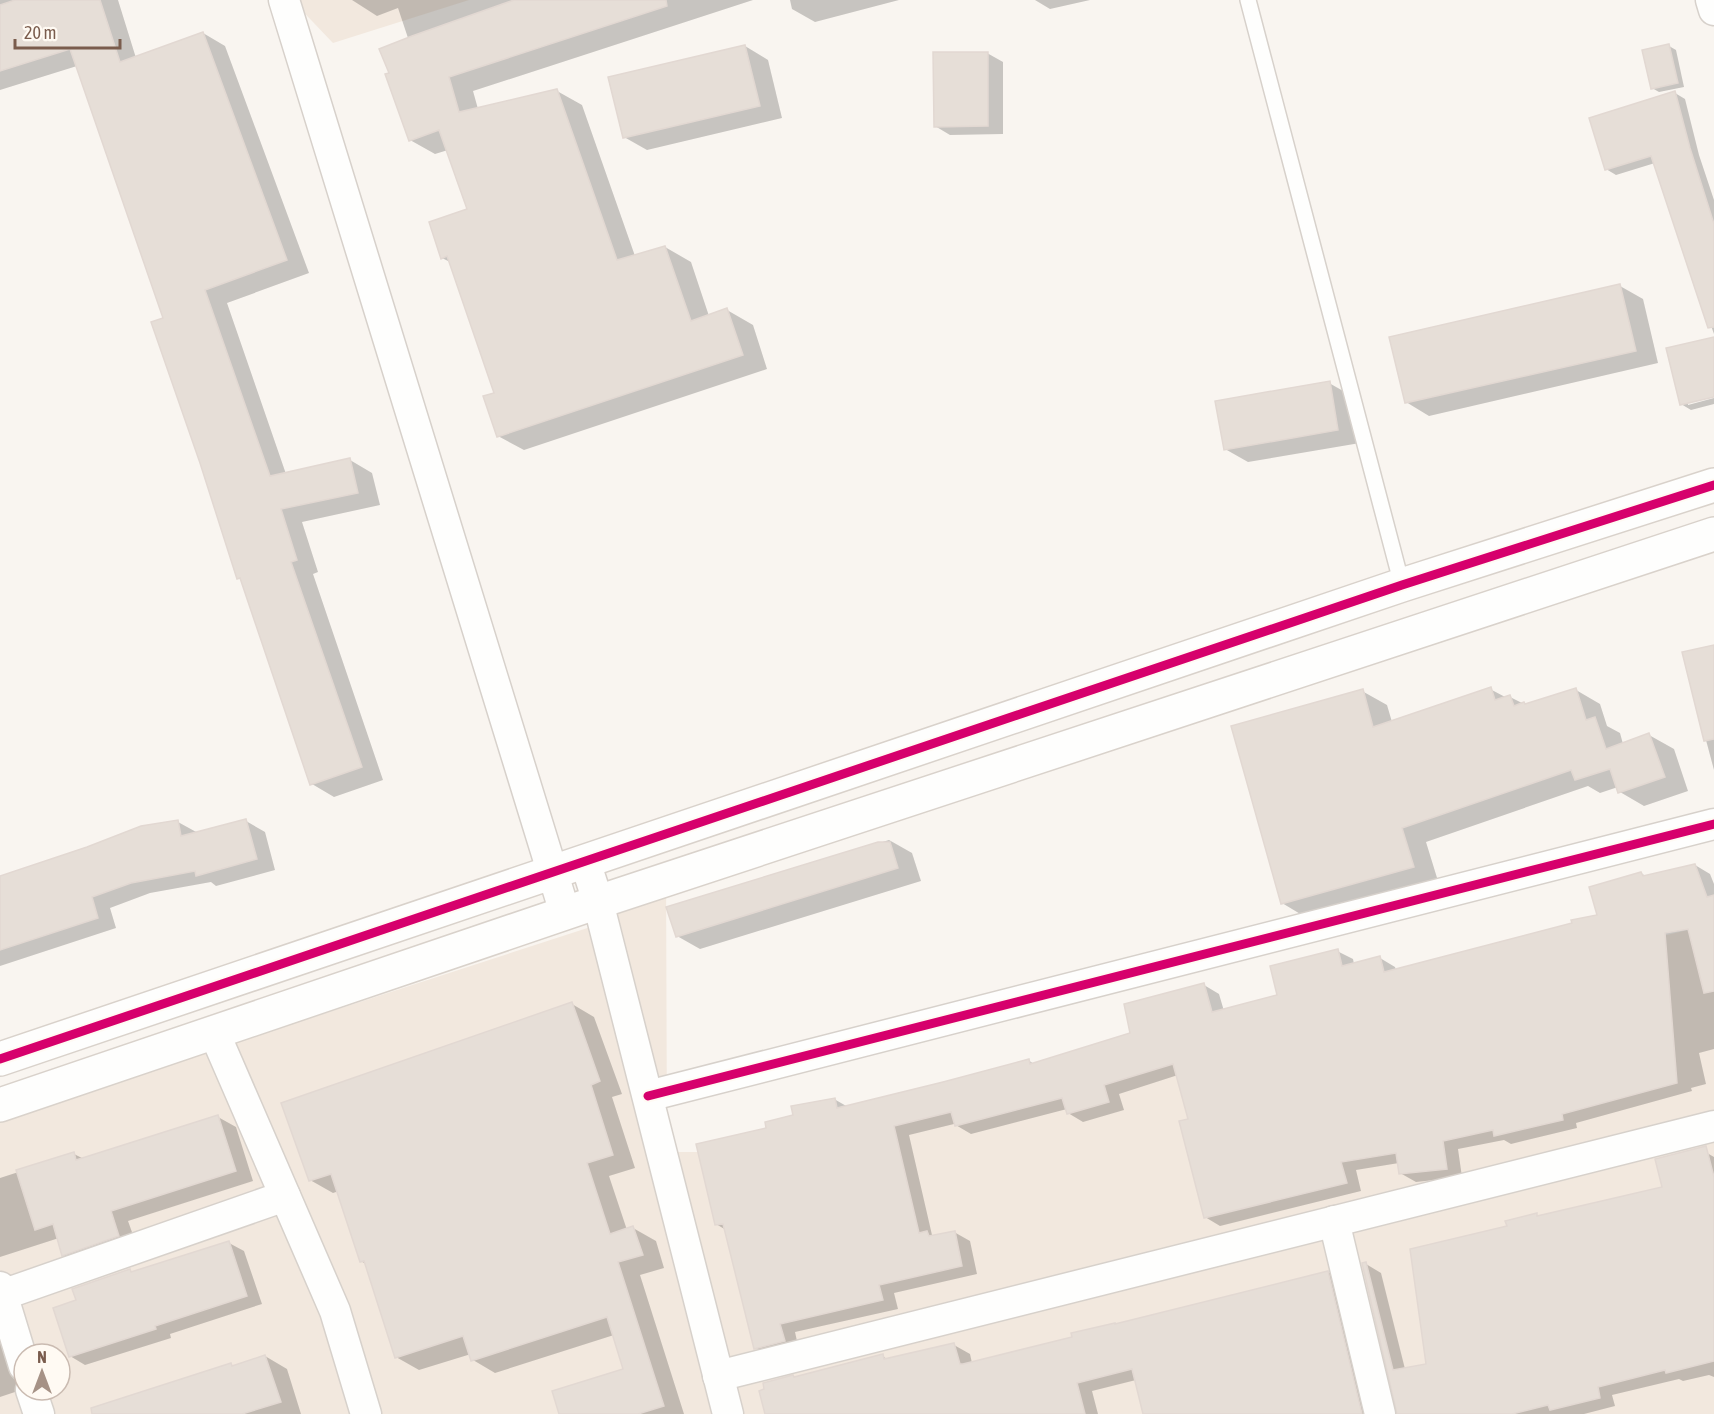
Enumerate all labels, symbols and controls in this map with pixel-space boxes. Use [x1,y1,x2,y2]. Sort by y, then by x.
scale bar [15,12,120,50]
text: 20 m [24,22,56,43]
north arrow [12,1342,72,1402]
text: N [37,1348,47,1366]

